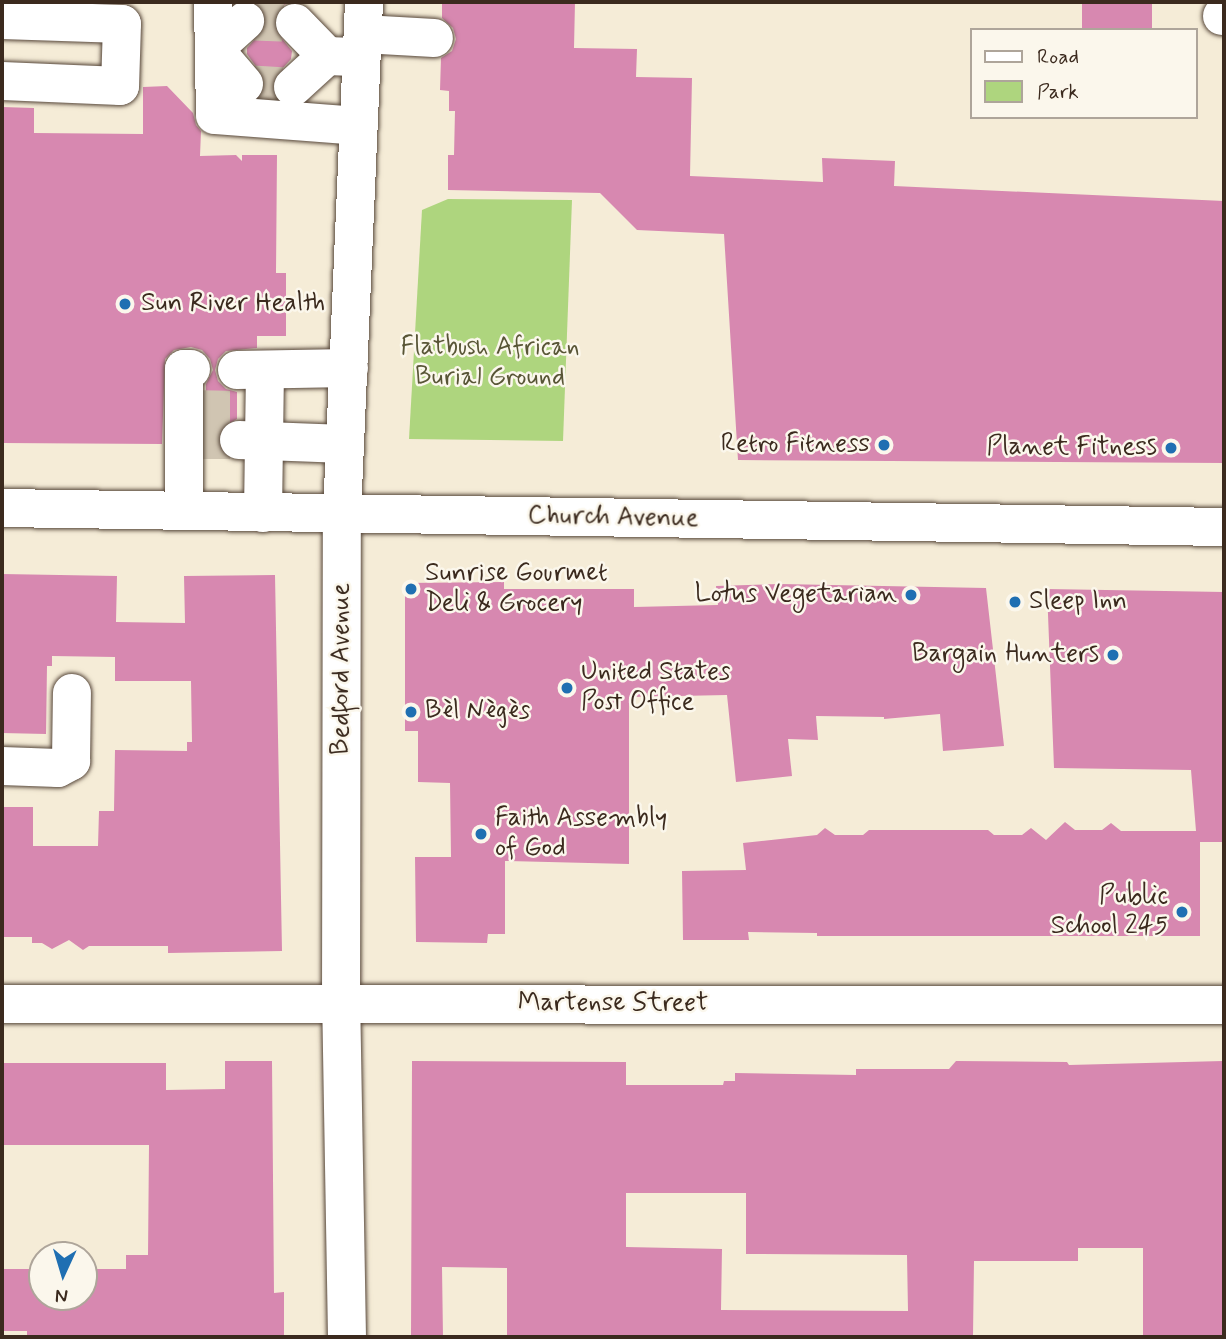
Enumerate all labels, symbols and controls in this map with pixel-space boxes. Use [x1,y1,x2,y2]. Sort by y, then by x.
legend [970,28,1198,119]
text: Road [1037,43,1079,71]
text: Park [1037,78,1079,106]
place label: Sun River Health [141,288,324,320]
marker: Sun River Health [115,294,135,314]
park label: Flatbush African Burial Ground [400,332,580,394]
place label: Retro Fitness [721,429,870,461]
place label: Planet Fitness [983,432,1157,464]
marker: Retro Fitness [876,437,892,453]
marker: Planet Fitness [1163,440,1179,456]
street label: Church Avenue [527,501,699,535]
place label: Sunrise Gourmet Deli & Grocery [425,558,619,620]
place label: Lotus Vegetarian [705,579,897,611]
marker: Sunrise Gourmet Deli & Grocery [403,581,419,597]
street label: Bedford Avenue [326,582,358,756]
place label: Sleep Inn [1029,586,1133,618]
marker: Lotus Vegetarian [903,587,919,603]
marker: Sleep Inn [1007,594,1023,610]
place label: Bargain Hunters [917,639,1099,671]
marker: Bargain Hunters [1105,647,1121,663]
place label: United States Post Office [581,657,730,718]
marker: United States Post Office [559,680,575,696]
place label: Bèl Nègès [425,696,530,728]
marker: Bèl Nègès [403,704,419,720]
place label: Faith Assembly of God [495,803,667,864]
marker: Faith Assembly of God [473,826,489,842]
place label: Public School 245 [1051,881,1168,942]
marker: Public School 245 [1174,904,1190,920]
street label: Martense Street [518,988,708,1020]
north arrow [28,1241,98,1311]
text: N [54,1283,69,1308]

